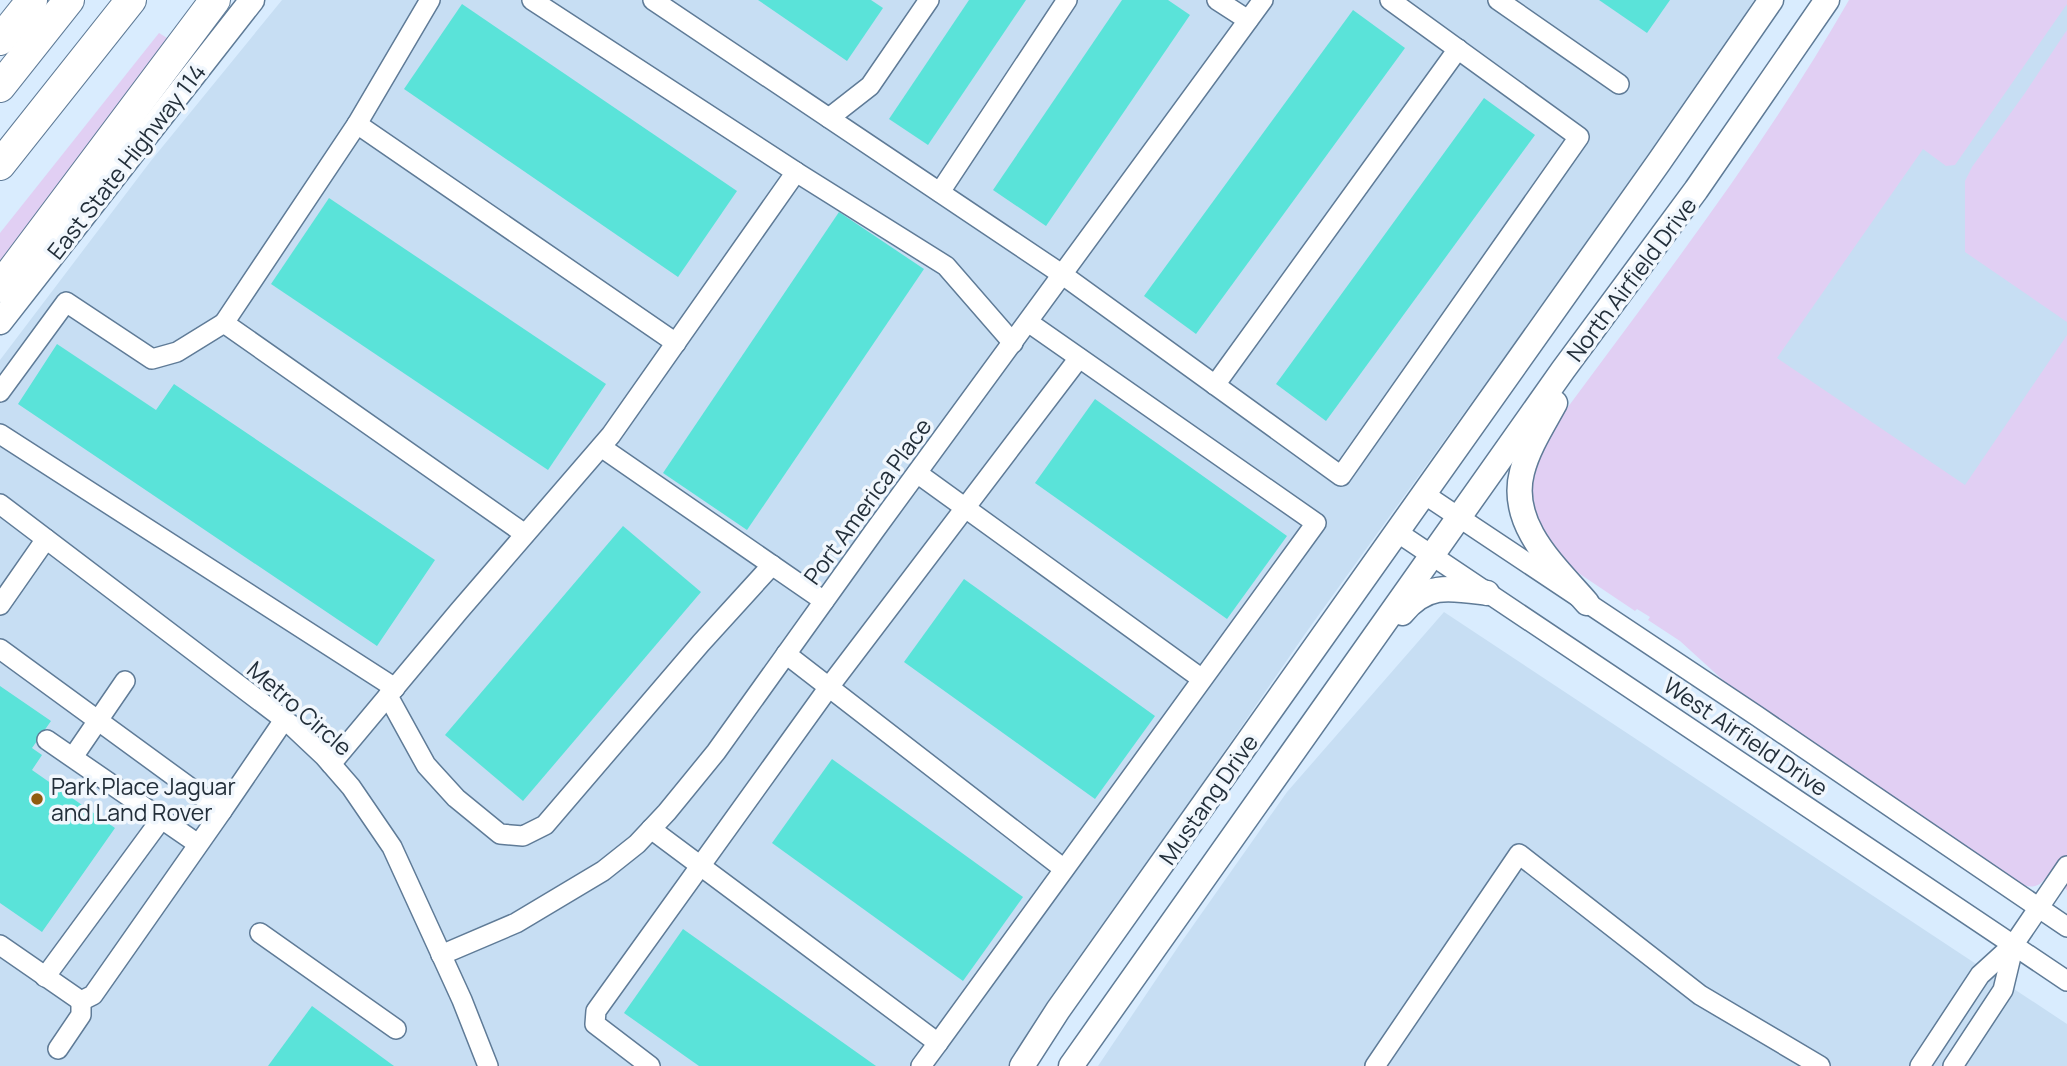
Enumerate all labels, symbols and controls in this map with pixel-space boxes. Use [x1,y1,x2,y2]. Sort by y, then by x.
street label: East State Highway 114 [39,56,213,266]
street label: North Airfield Drive [1559,190,1703,368]
street label: Port America Place [796,411,938,591]
street label: Metro Circle [241,653,359,763]
street label: West Airfield Drive [1657,669,1835,803]
street label: Mustang Drive [1151,727,1265,871]
place label: Park Place Jaguar and Land Rover [51,770,236,828]
marker: Park Place Jaguar and Land Rover [29,791,45,807]

